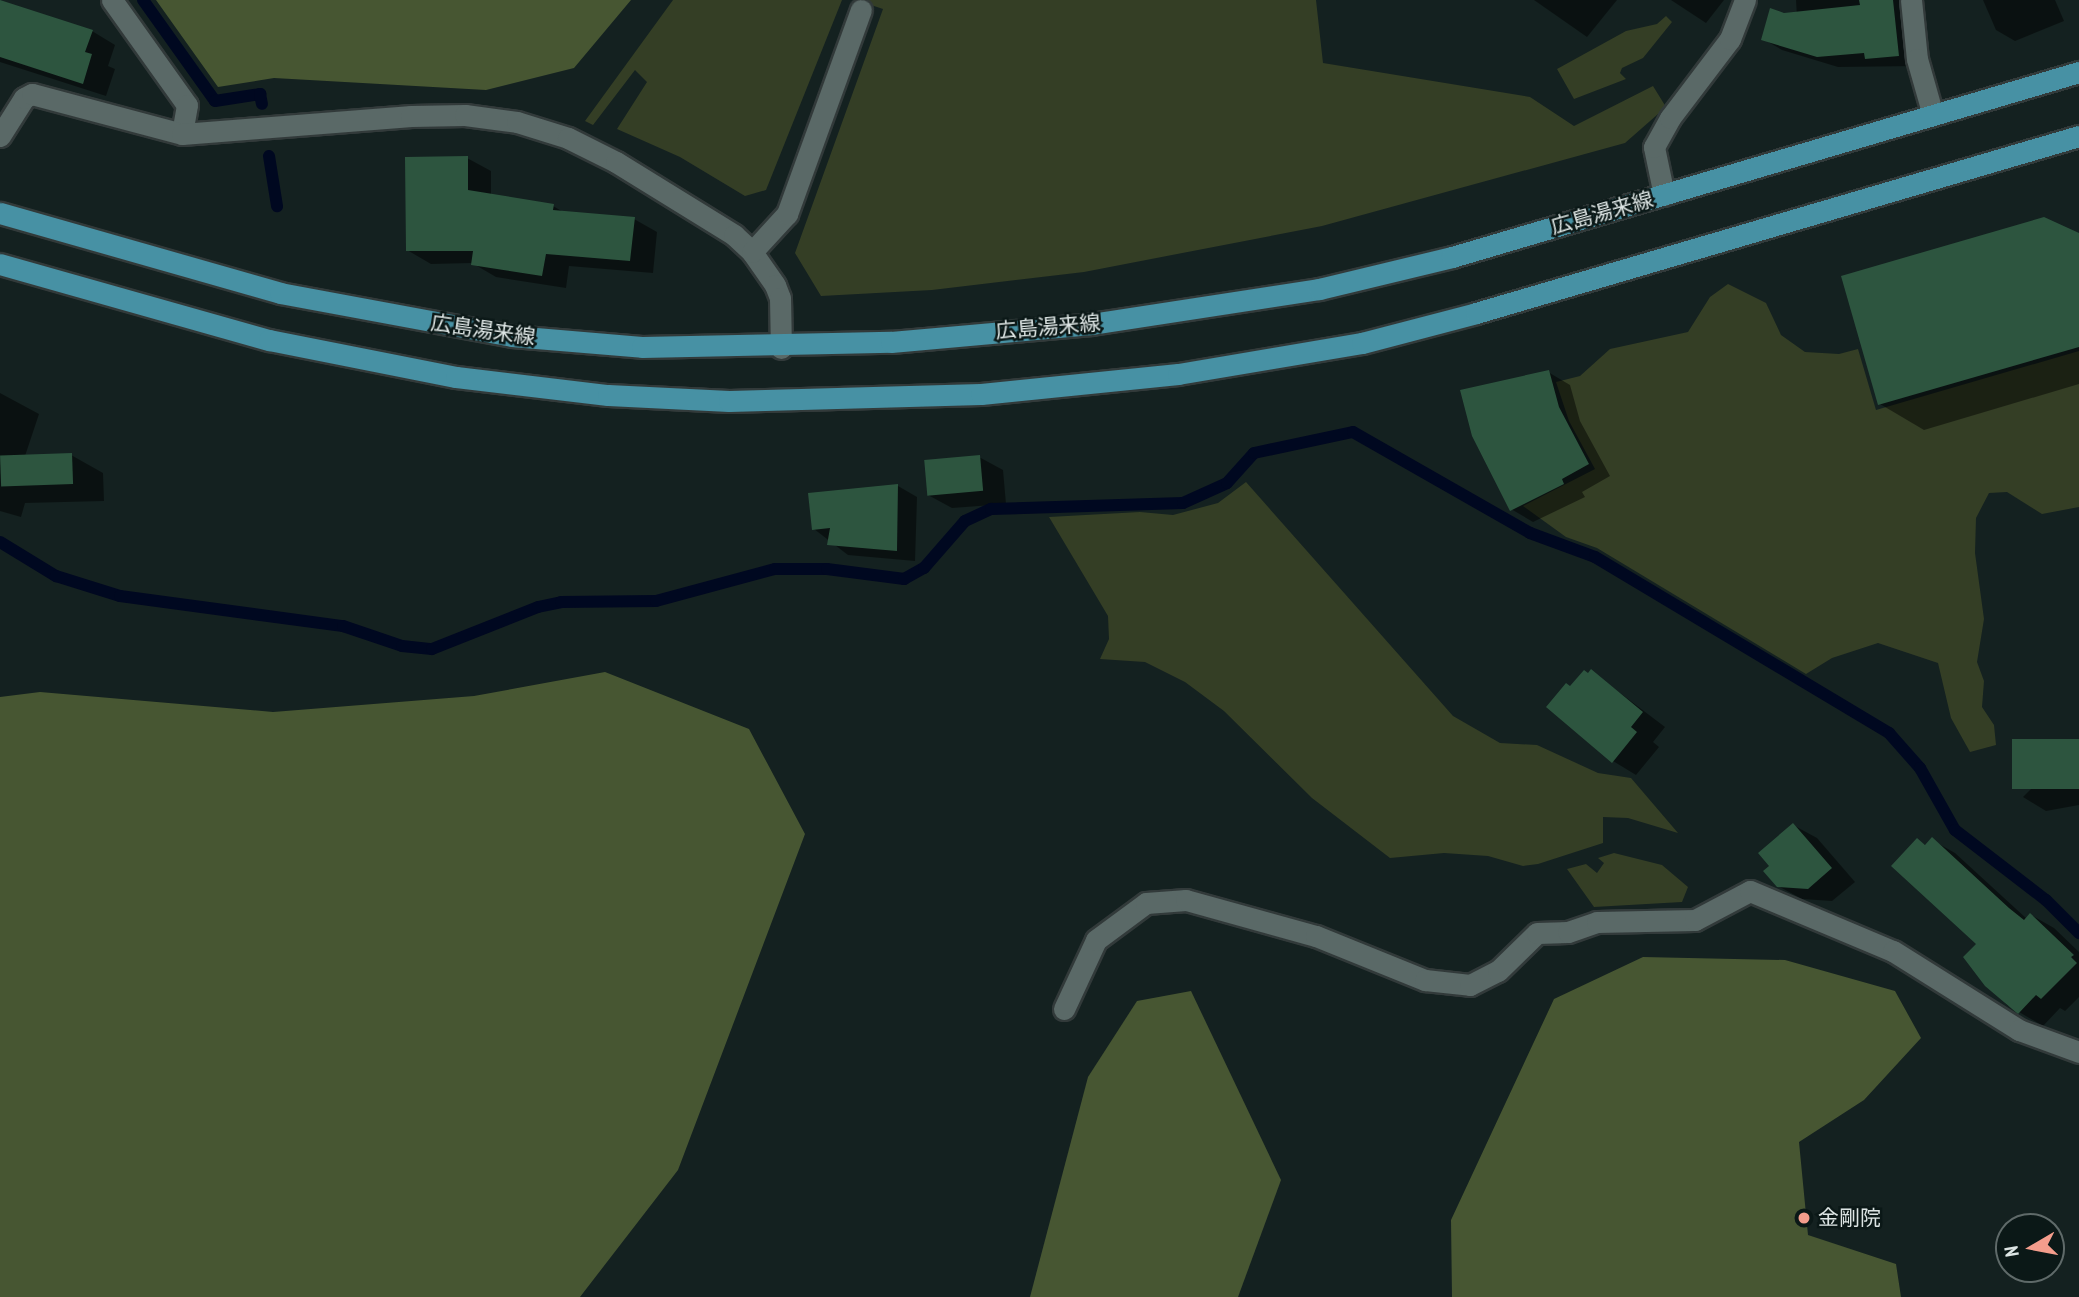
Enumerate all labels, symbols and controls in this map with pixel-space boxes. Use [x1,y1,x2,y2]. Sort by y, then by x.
street label: 広島湯来線 [1548,186,1656,240]
street label: 広島湯来線 [429,310,537,350]
street label: 広島湯来線 [995,310,1101,344]
place label: 金剛院 [1818,1205,1881,1231]
marker: 金剛院 [1796,1210,1812,1226]
north arrow [1995,1213,2065,1283]
text: N [1999,1244,2024,1258]

